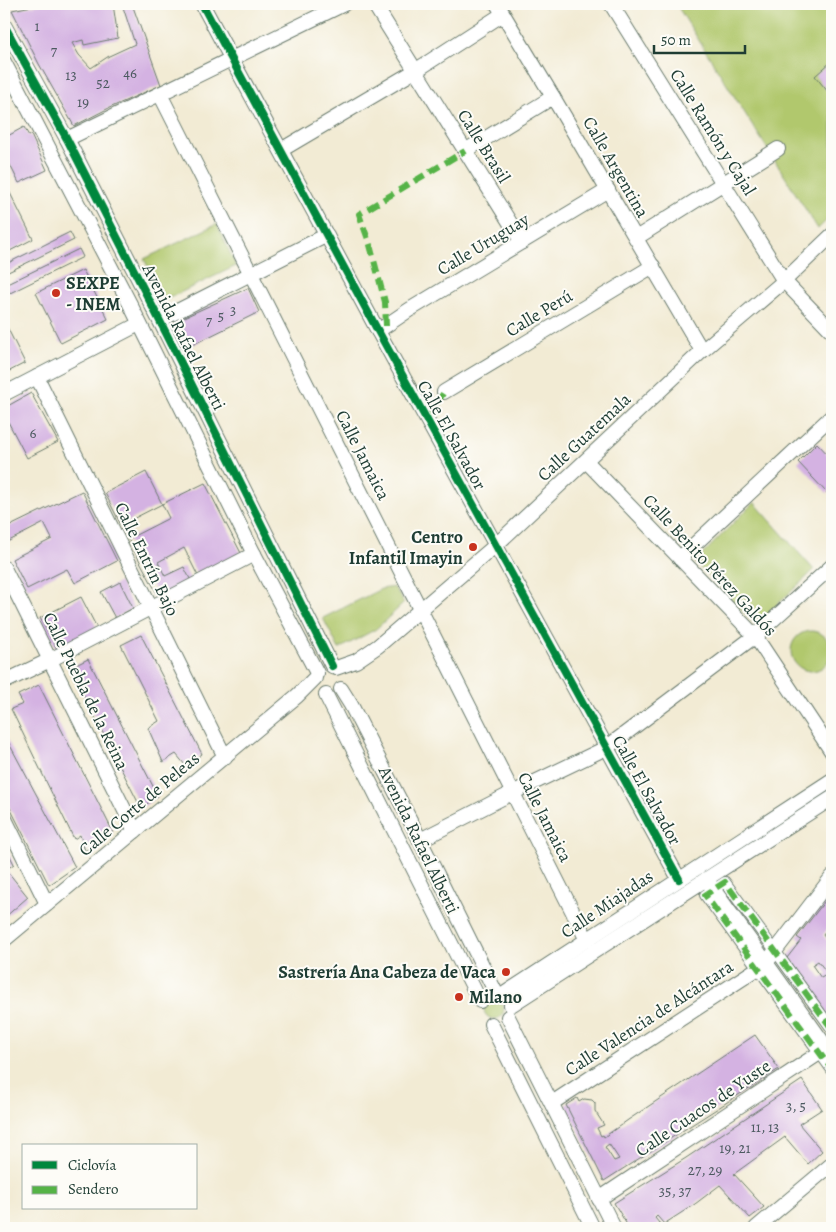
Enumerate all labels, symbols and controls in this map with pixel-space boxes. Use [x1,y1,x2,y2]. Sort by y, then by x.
house number: 1 [34,16,40,36]
scale bar [654,22,745,54]
text: 50 m [661,30,691,50]
house number: 7 [51,41,58,61]
house number: 46 [123,63,137,83]
street label: Calle Ramón y Cajal [664,64,762,200]
house number: 13 [65,65,77,85]
house number: 52 [96,73,110,93]
house number: 19 [77,92,89,112]
street label: Calle Brasil [452,105,516,188]
street label: Calle Argentina [577,112,655,223]
street label: Calle Uruguay [432,207,534,281]
street label: Avenida Rafael Alberti [136,259,231,414]
place label: SEXPE - INEM [66,271,121,316]
street label: Calle Perú [501,284,577,342]
marker: SEXPE - INEM [50,287,62,299]
house number: 3 [230,300,236,320]
house number: 5 [218,306,224,326]
house number: 7 [206,311,213,331]
street label: Calle El Salvador [412,376,492,494]
street label: Calle Guatemala [532,387,637,487]
street label: Calle Jamaica [330,406,396,505]
house number: 6 [30,423,37,443]
street label: Calle Benito Pérez Galdós [638,489,782,641]
street label: Calle Entrín Bajo [109,498,185,620]
place label: Centro Infantil Imayin [349,525,463,570]
marker: Centro Infantil Imayin [467,541,479,553]
street label: Calle Puebla de la Reina [37,608,135,774]
street label: Calle El Salvador [607,731,687,849]
street label: Calle Corte de Peleas [73,746,205,862]
street label: Avenida Rafael Alberti [372,761,465,918]
street label: Calle Jamaica [512,768,578,867]
street label: Calle Miajadas [556,864,658,944]
street label: Calle Valencia de Alcántara [560,954,738,1081]
place label: Sastrería Ana Cabeza de Vaca [278,960,496,984]
marker: Sastrería Ana Cabeza de Vaca [500,966,512,978]
place label: Milano [469,985,522,1009]
marker: Milano [453,991,465,1003]
street label: Calle Cuacos de Yuste [631,1054,775,1162]
house number: 3, 5 [786,1096,806,1116]
house number: 11, 13 [751,1117,779,1137]
house number: 19, 21 [719,1138,751,1158]
legend [22,1144,198,1210]
text: Ciclovía [68,1155,116,1175]
house number: 27, 29 [688,1160,722,1180]
text: Sendero [68,1179,118,1199]
house number: 35, 37 [659,1181,692,1201]

